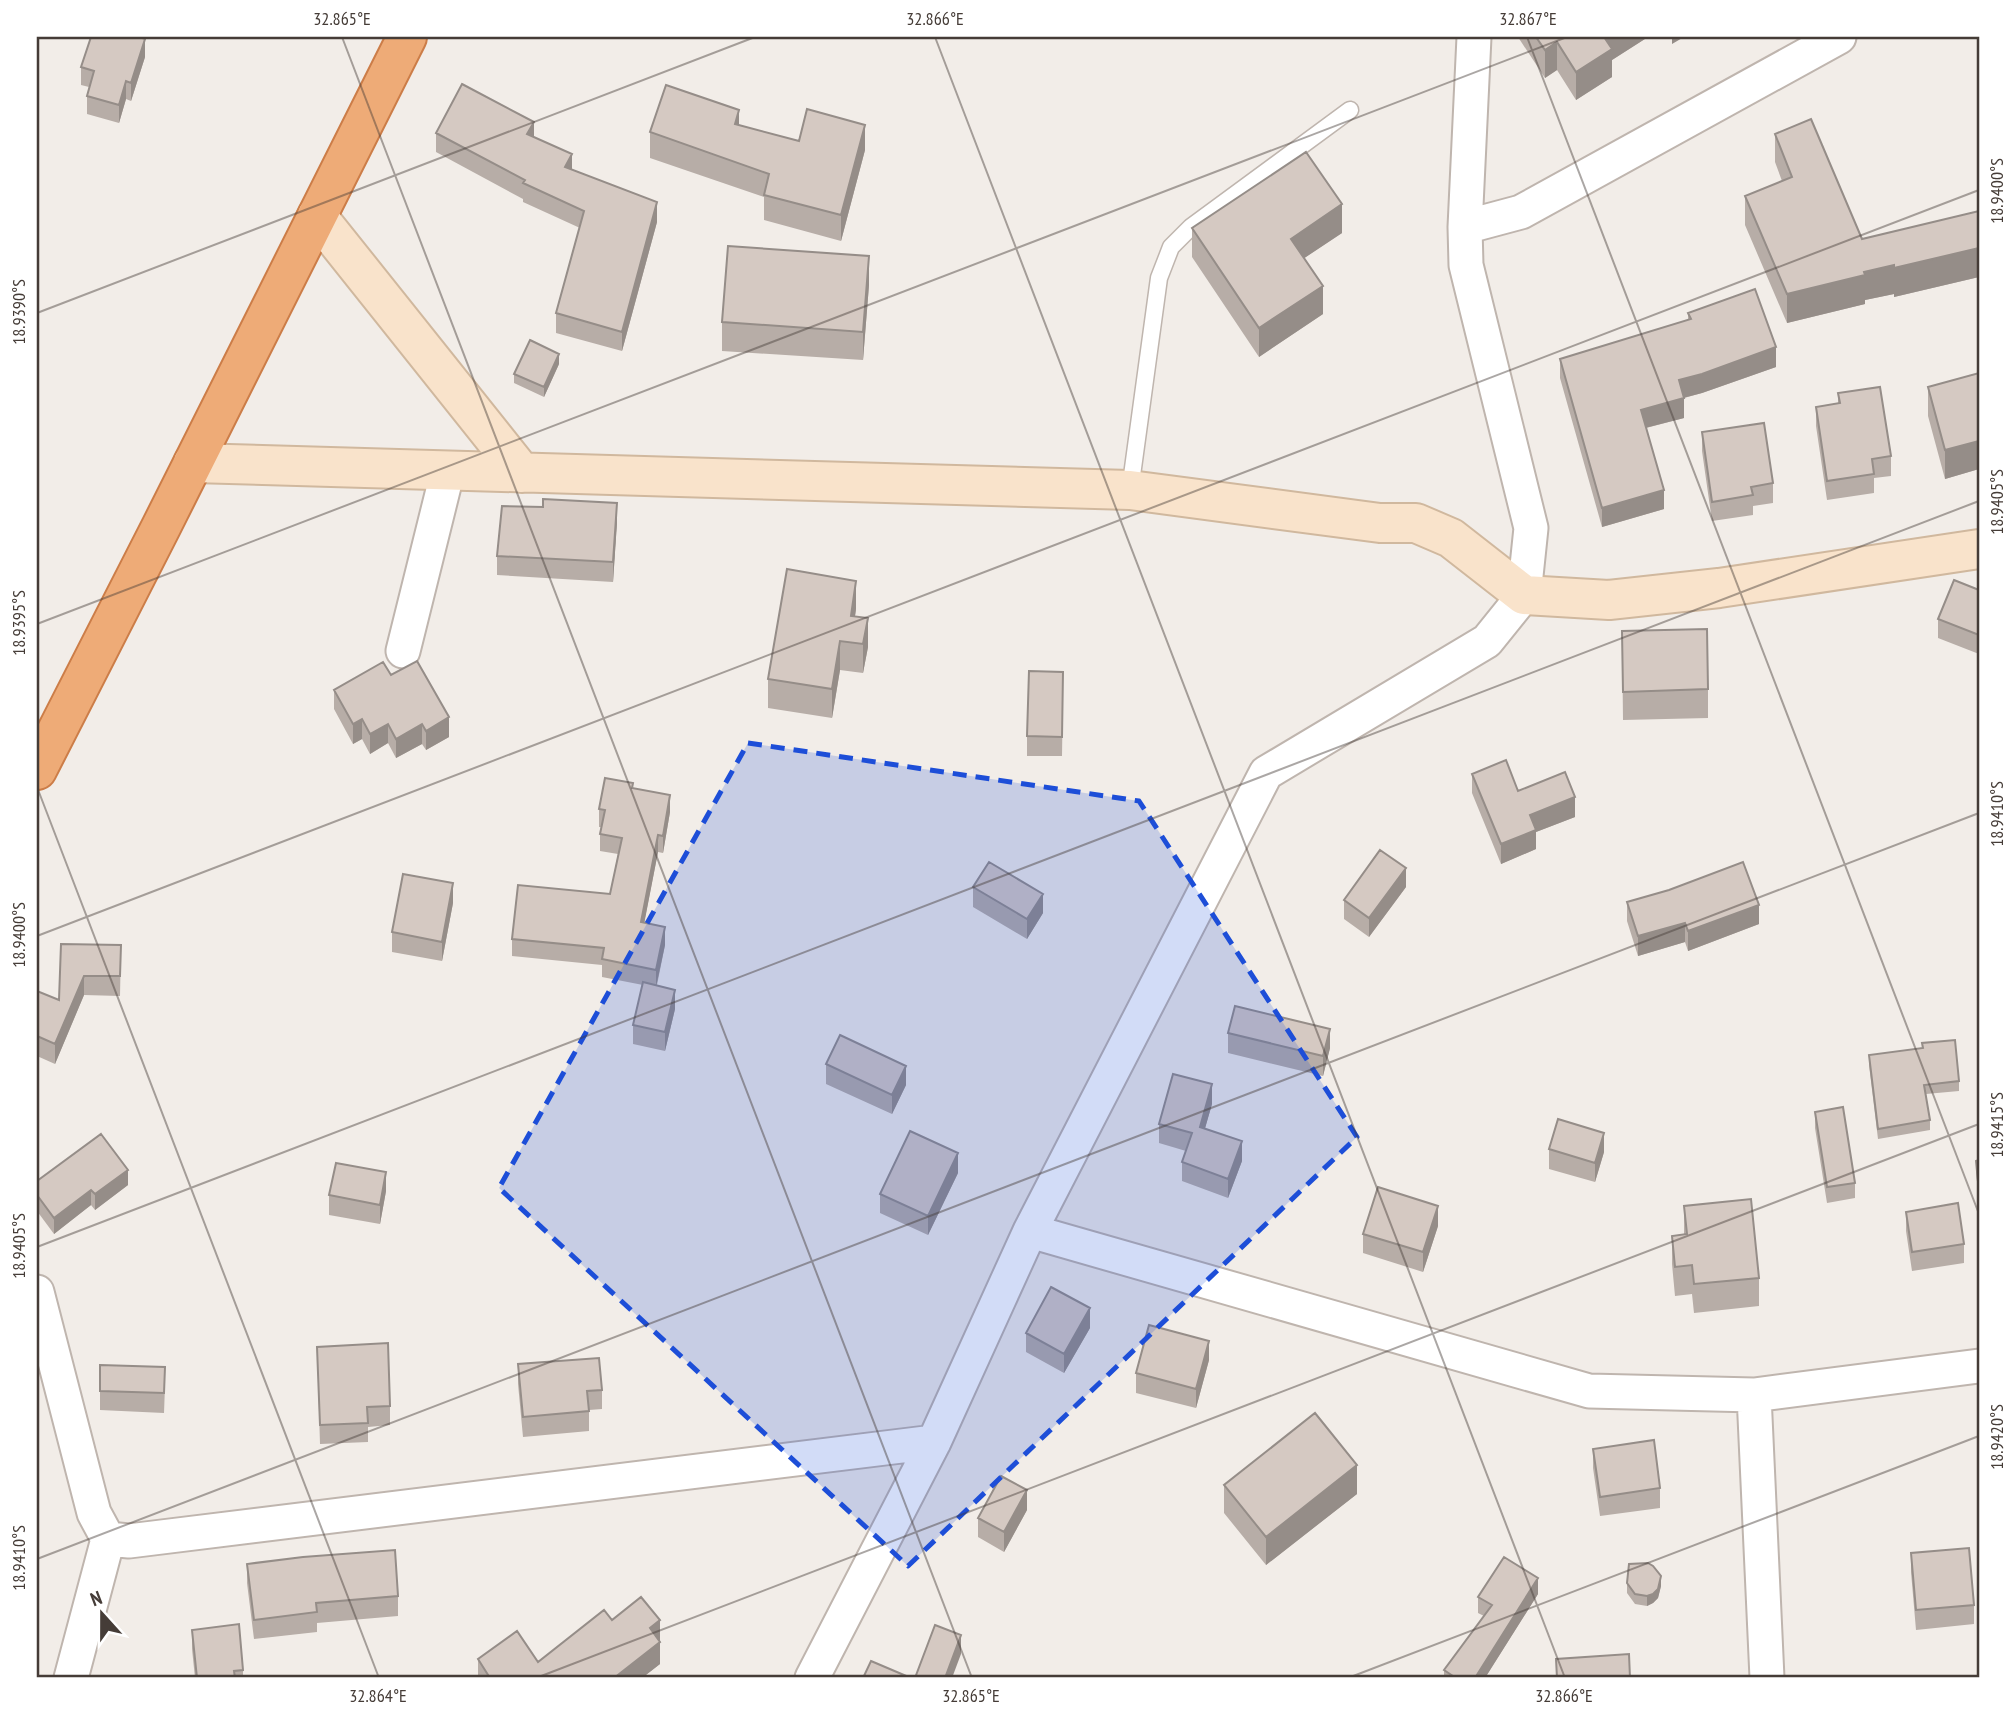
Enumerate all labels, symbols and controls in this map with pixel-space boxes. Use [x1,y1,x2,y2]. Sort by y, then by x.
text: 32.865°E [313,7,371,30]
text: 32.866°E [906,7,964,30]
text: 32.867°E [1499,7,1557,30]
text: 18.9400°S [1985,158,2008,224]
text: 18.9390°S [7,279,30,345]
text: 18.9405°S [1985,469,2008,535]
text: 18.9395°S [7,590,30,656]
text: 18.9410°S [1985,781,2008,847]
text: 18.9400°S [7,902,30,968]
text: 18.9415°S [1985,1092,2008,1158]
text: 18.9405°S [7,1213,30,1279]
text: 18.9420°S [1985,1404,2008,1470]
text: 18.9410°S [7,1525,30,1591]
north arrow [66,1578,136,1648]
text: N [87,1585,105,1611]
text: 32.864°E [349,1684,407,1707]
text: 32.865°E [942,1684,1000,1707]
text: 32.866°E [1535,1684,1593,1707]

